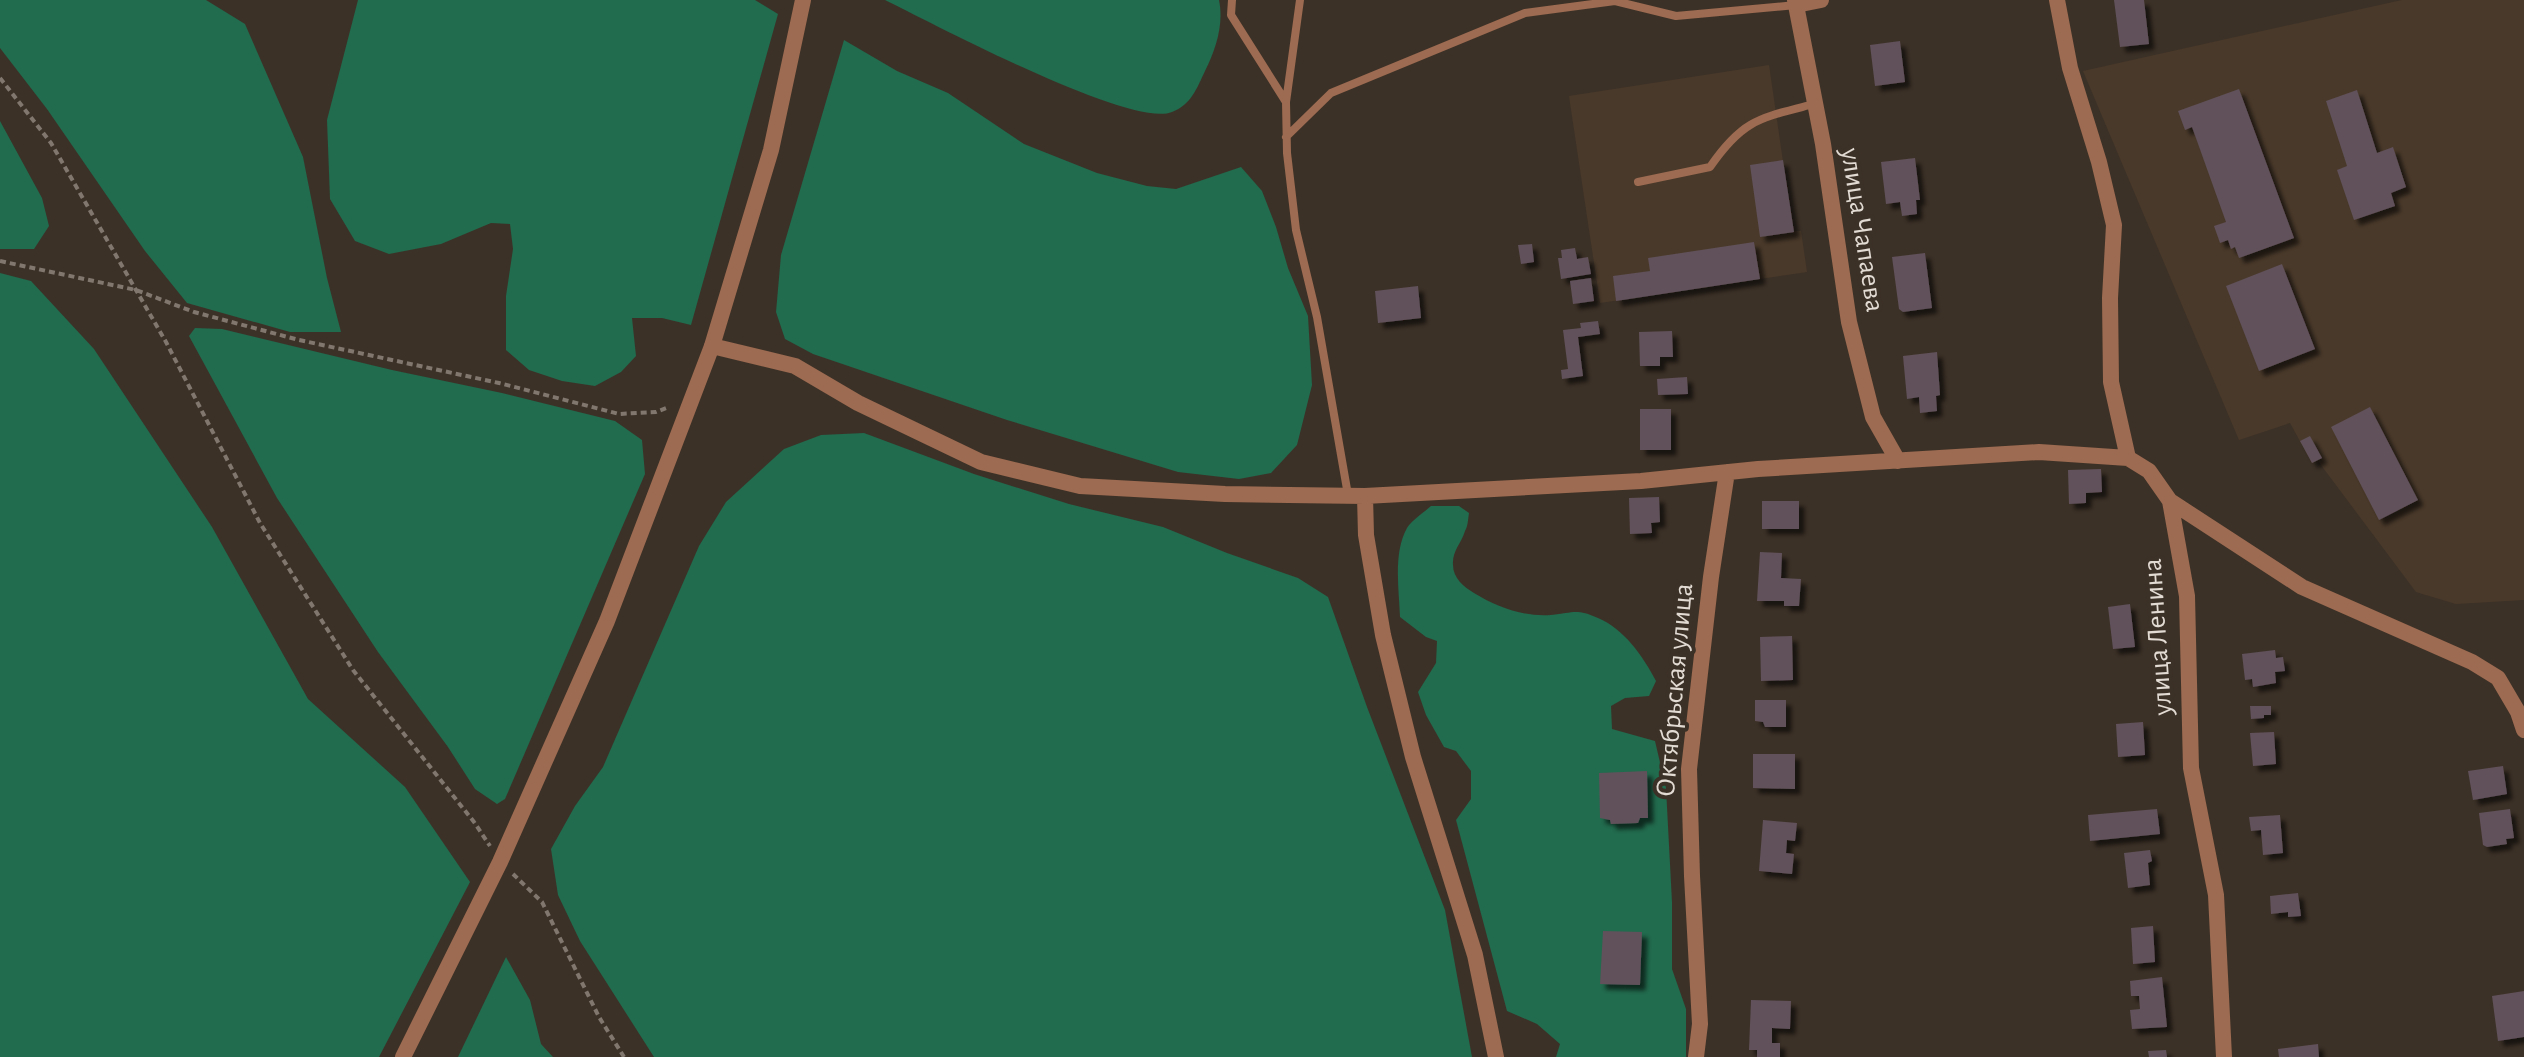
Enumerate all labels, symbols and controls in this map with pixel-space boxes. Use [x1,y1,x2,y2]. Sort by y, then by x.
street label: улица Чапаева [1835,145,1889,314]
street label: улица Ленина [2139,557,2178,717]
street label: Октябрьская улица [1652,582,1698,798]

